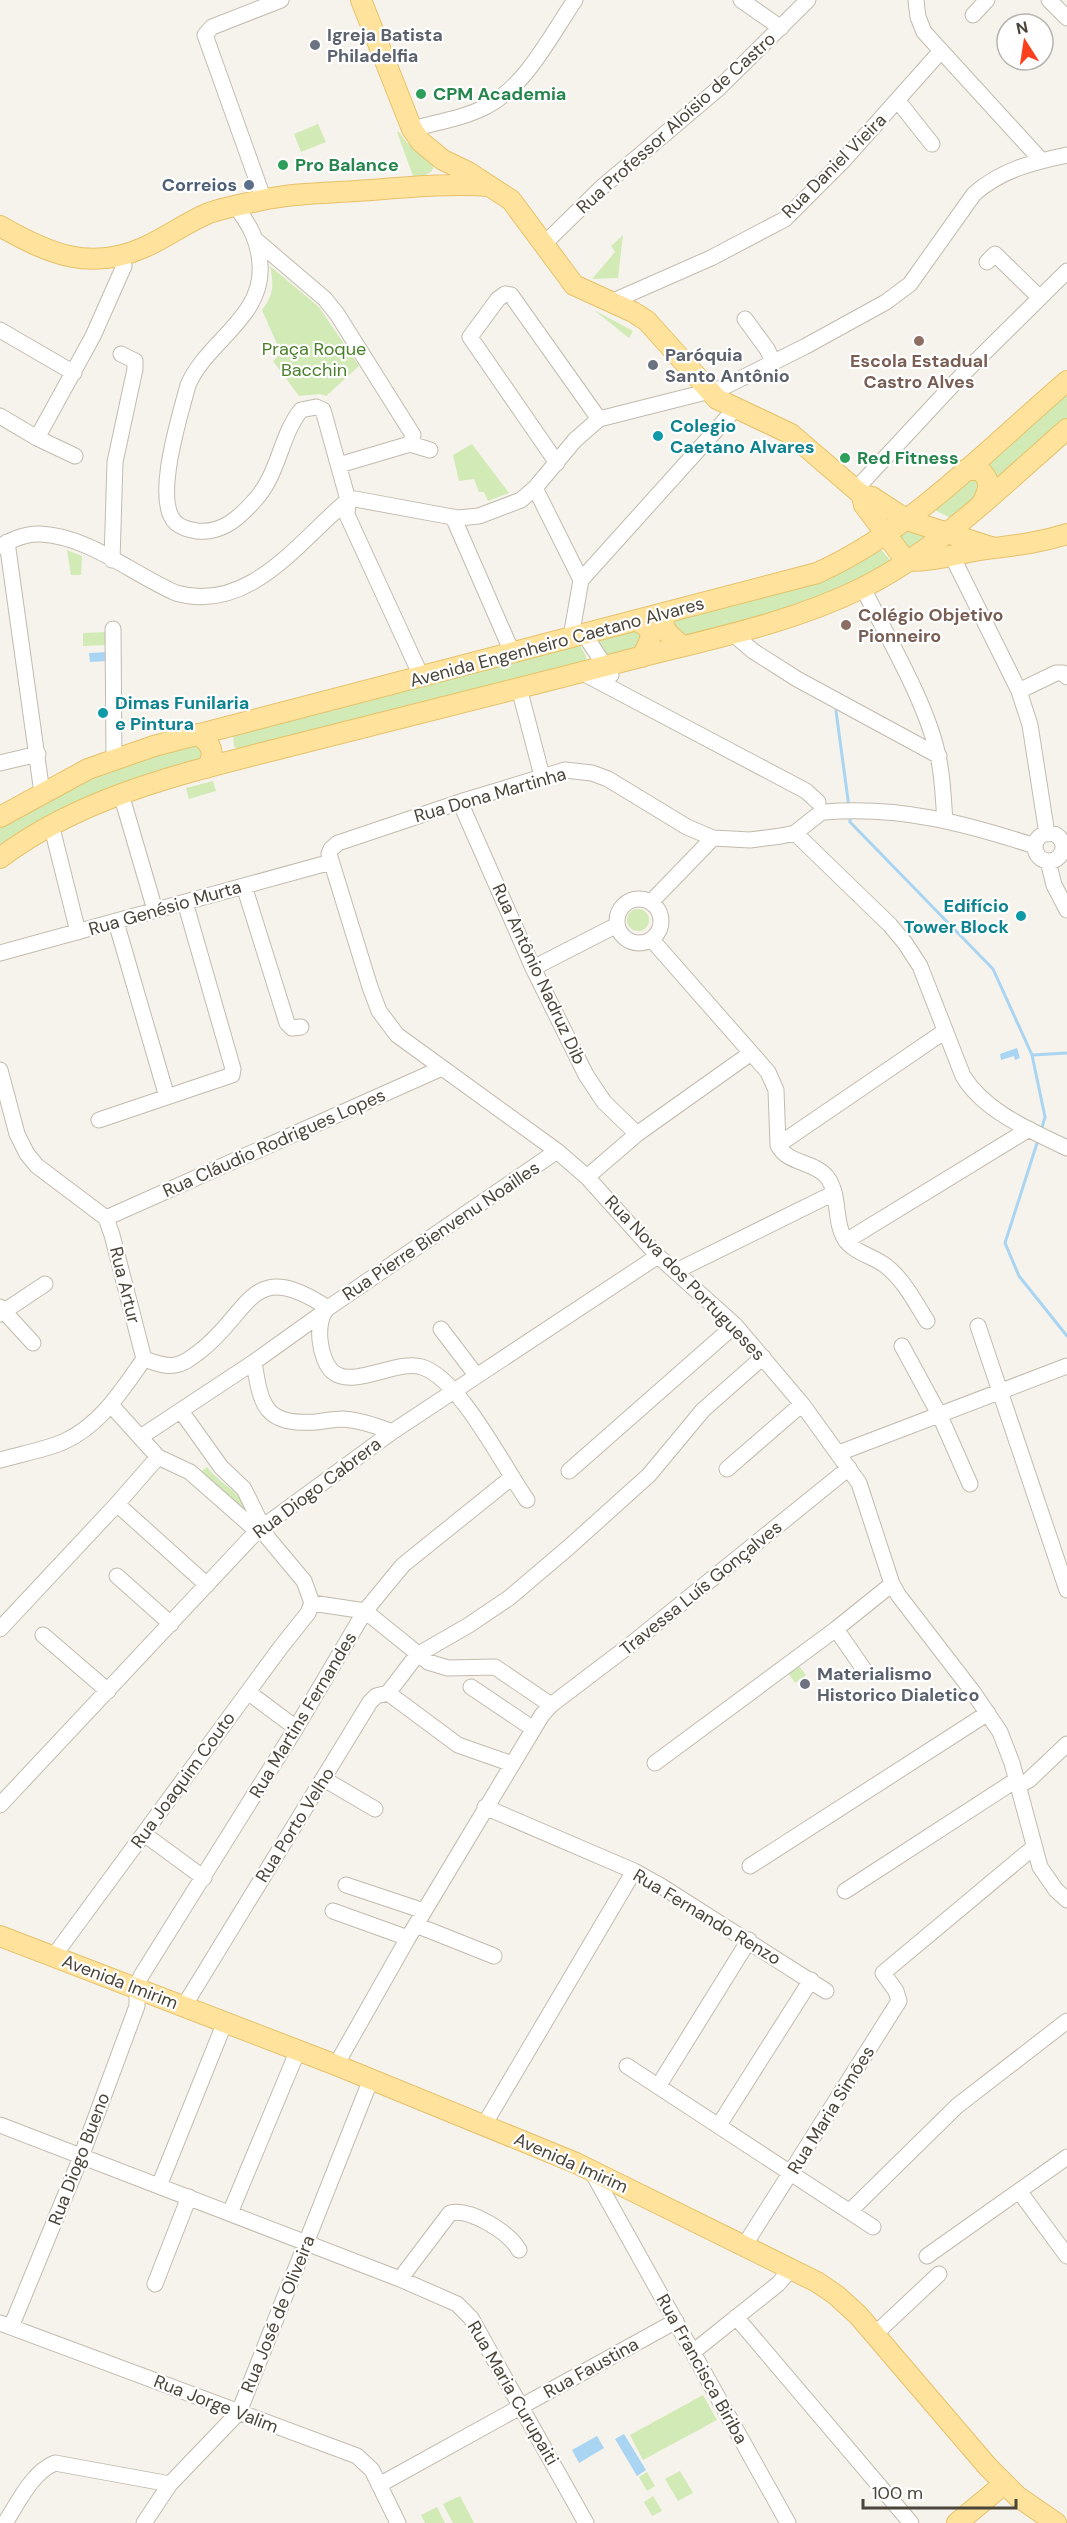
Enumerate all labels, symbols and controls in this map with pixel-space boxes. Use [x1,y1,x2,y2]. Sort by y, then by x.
north arrow [995,12,1055,72]
text: N [1014,16,1030,39]
place label: Igreja Batista Philadelfia [327,23,443,68]
street label: Rua Professor Aloísio de Castro [571,27,781,219]
marker: Igreja Batista Philadelfia [308,38,322,52]
place label: CPM Academia [433,82,566,106]
marker: CPM Academia [414,87,428,101]
street label: Rua Daniel Vieira [776,108,892,224]
place label: Pro Balance [295,153,399,177]
marker: Pro Balance [276,158,290,172]
place label: Correios [162,173,237,197]
marker: Correios [242,178,256,192]
marker: Escola Estadual Castro Alves [912,334,926,348]
park label: Praça Roque Bacchin [262,337,366,382]
place label: Paróquia Santo Antônio [665,343,790,388]
place label: Escola Estadual Castro Alves [850,349,988,394]
marker: Paróquia Santo Antônio [646,358,660,372]
place label: Colegio Caetano Alvares [670,414,815,459]
marker: Colegio Caetano Alvares [651,429,665,443]
place label: Red Fitness [857,446,959,470]
marker: Red Fitness [838,451,852,465]
street label: Avenida Engenheiro Caetano Alvares [407,591,707,693]
place label: Colégio Objetivo Pionneiro [858,603,1004,648]
marker: Colégio Objetivo Pionneiro [839,618,853,632]
place label: Dimas Funilaria e Pintura [115,691,249,736]
marker: Dimas Funilaria e Pintura [96,706,110,720]
street label: Rua Dona Martinha [411,762,569,828]
street label: Rua Genésio Murta [86,875,244,941]
street label: Rua Antônio Nadruz Dib [487,880,591,1068]
place label: Edifício Tower Block [904,894,1010,939]
marker: Edifício Tower Block [1014,909,1028,923]
street label: Rua Cláudio Rodrigues Lopes [159,1083,389,1203]
street label: Rua Pierre Bienvenu Noailles [338,1156,544,1306]
street label: Rua Nova dos Portugueses [600,1190,770,1366]
street label: Rua Artur [104,1244,146,1326]
street label: Rua Diogo Cabrera [248,1432,386,1544]
street label: Travessa Luís Gonçalves [615,1515,787,1661]
street label: Rua Martins Fernandes [244,1627,362,1803]
place label: Materialismo Historico Dialetico [817,1662,979,1707]
marker: Materialismo Historico Dialetico [798,1677,812,1691]
street label: Rua Joaquim Couto [125,1707,241,1853]
street label: Rua Porto Velho [250,1763,340,1887]
street label: Rua Fernando Renzo [629,1863,785,1971]
street label: Avenida Imirim [59,1949,181,2015]
street label: Rua Maria Simões [782,2041,880,2179]
street label: Rua Diogo Bueno [43,2089,115,2229]
street label: Avenida Imirim [510,2127,632,2199]
street label: Rua José de Oliveira [235,2232,321,2396]
street label: Rua Francisca Biriba [651,2290,753,2448]
street label: Rua Maria Curupaiti [462,2316,564,2470]
street label: Rua Faustina [539,2332,643,2404]
street label: Rua Jorge Valim [150,2369,282,2439]
scale bar [863,2472,1016,2510]
text: 100 m [872,2481,923,2505]

